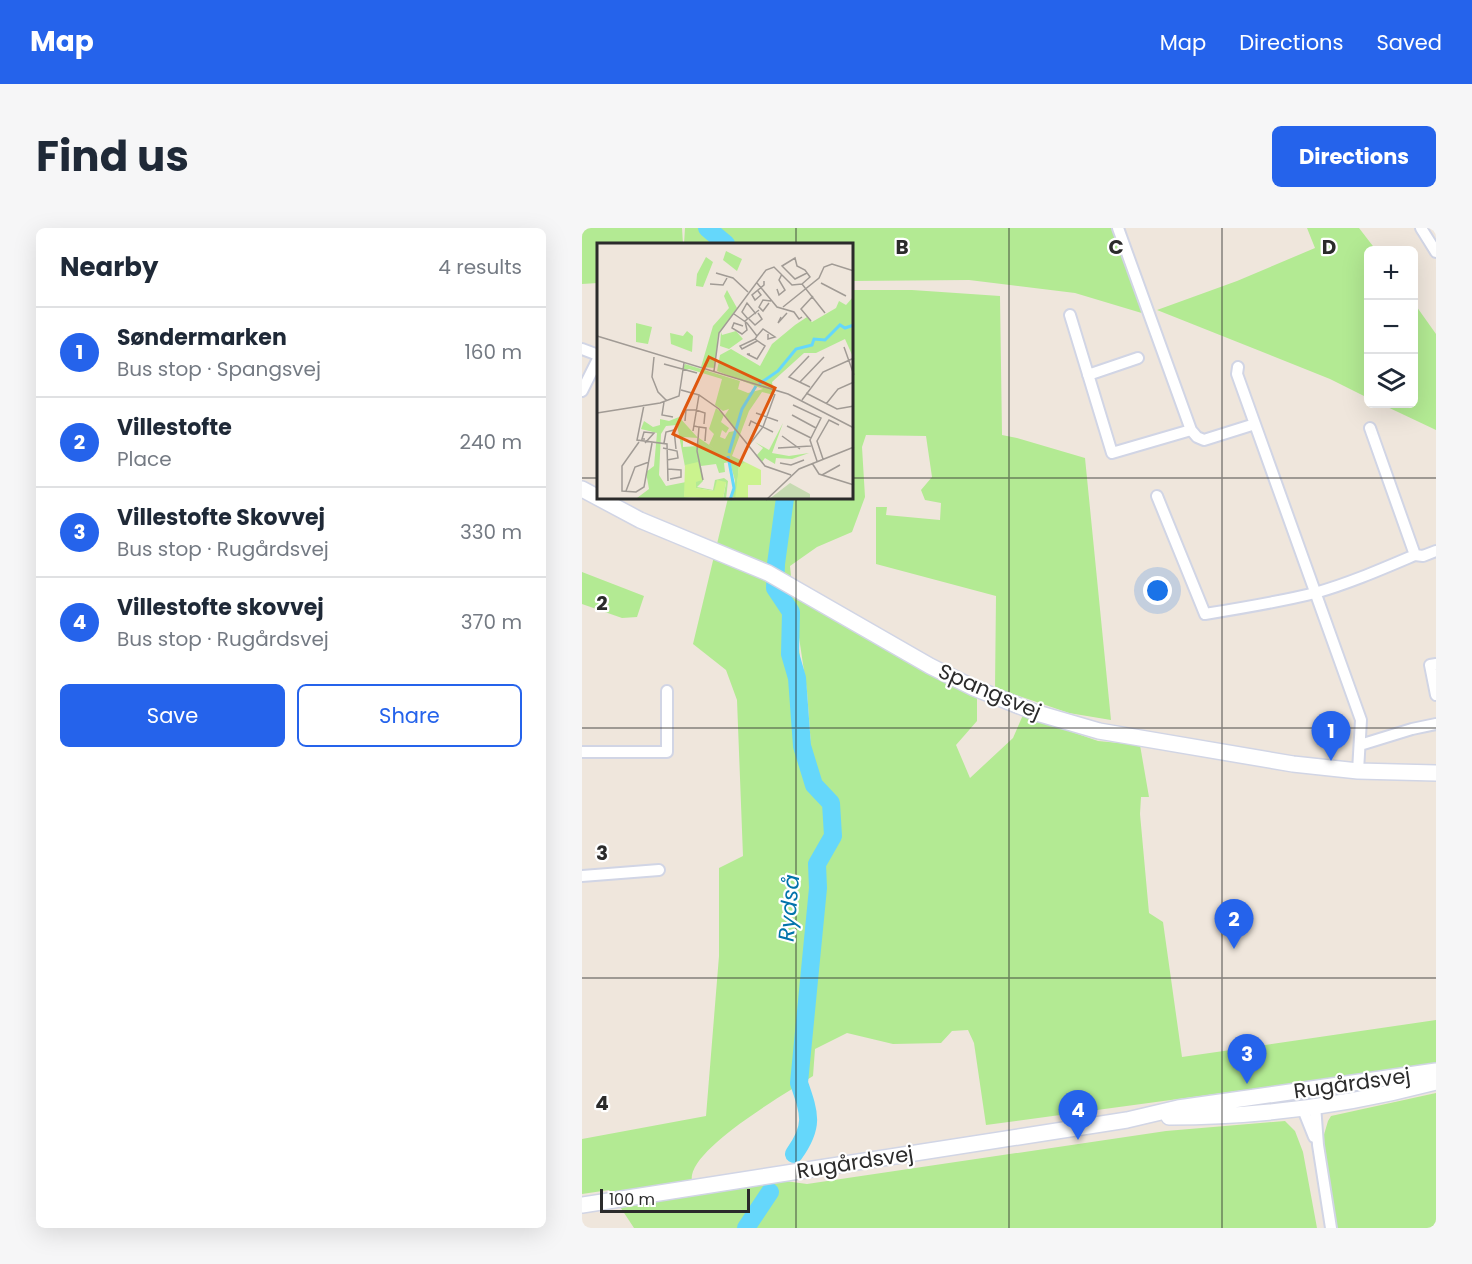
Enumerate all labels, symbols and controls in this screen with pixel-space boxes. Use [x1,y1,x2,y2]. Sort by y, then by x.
text: Map [30,22,94,61]
text: Map [1160,28,1206,57]
text: Directions [1239,28,1343,57]
text: Saved [1376,28,1442,57]
button: Directions [1272,126,1436,187]
text: Find us [36,127,189,186]
text: B [895,233,909,261]
text: C [1108,233,1124,261]
text: D [1322,233,1336,261]
inset map [597,243,854,500]
map controls [1364,246,1418,408]
button: + [1364,246,1418,300]
text: Nearby [60,249,158,285]
text: 4 results [438,253,522,281]
button: − [1364,300,1418,354]
text: Søndermarken [117,322,287,353]
text: 1 [76,338,83,366]
text: 160 m [464,338,522,366]
button: layers [1364,354,1418,408]
text: Bus stop · Spangsvej [117,355,321,383]
text: Villestofte [117,412,232,443]
text: 2 [74,428,85,456]
text: 240 m [459,428,522,456]
text: Place [117,445,172,473]
text: Villestofte Skovvej [117,502,325,533]
text: 3 [73,518,86,546]
text: 330 m [460,518,522,546]
text: Bus stop · Rugårdsvej [117,535,329,563]
your location [1143,576,1172,605]
text: 2 [596,589,608,617]
text: Villestofte skovvej [117,592,324,623]
text: 4 [73,608,86,636]
text: 370 m [461,608,522,636]
text: Bus stop · Rugårdsvej [117,625,329,653]
street label: Spangsvej [934,656,1046,726]
button: Save [60,684,285,747]
button: Share [297,684,522,747]
pin: 1 [1312,712,1350,761]
text: 3 [596,839,608,867]
water label: Rydså [771,873,807,943]
pin: 2 [1214,900,1254,949]
pin: 3 [1228,1034,1266,1084]
street label: Rugårdsvej [1292,1060,1412,1106]
text: 4 [595,1089,609,1117]
pin: 4 [1058,1090,1098,1140]
street label: Rugårdsvej [795,1138,915,1186]
scale bar [600,1186,750,1214]
text: 100 m [609,1188,655,1211]

